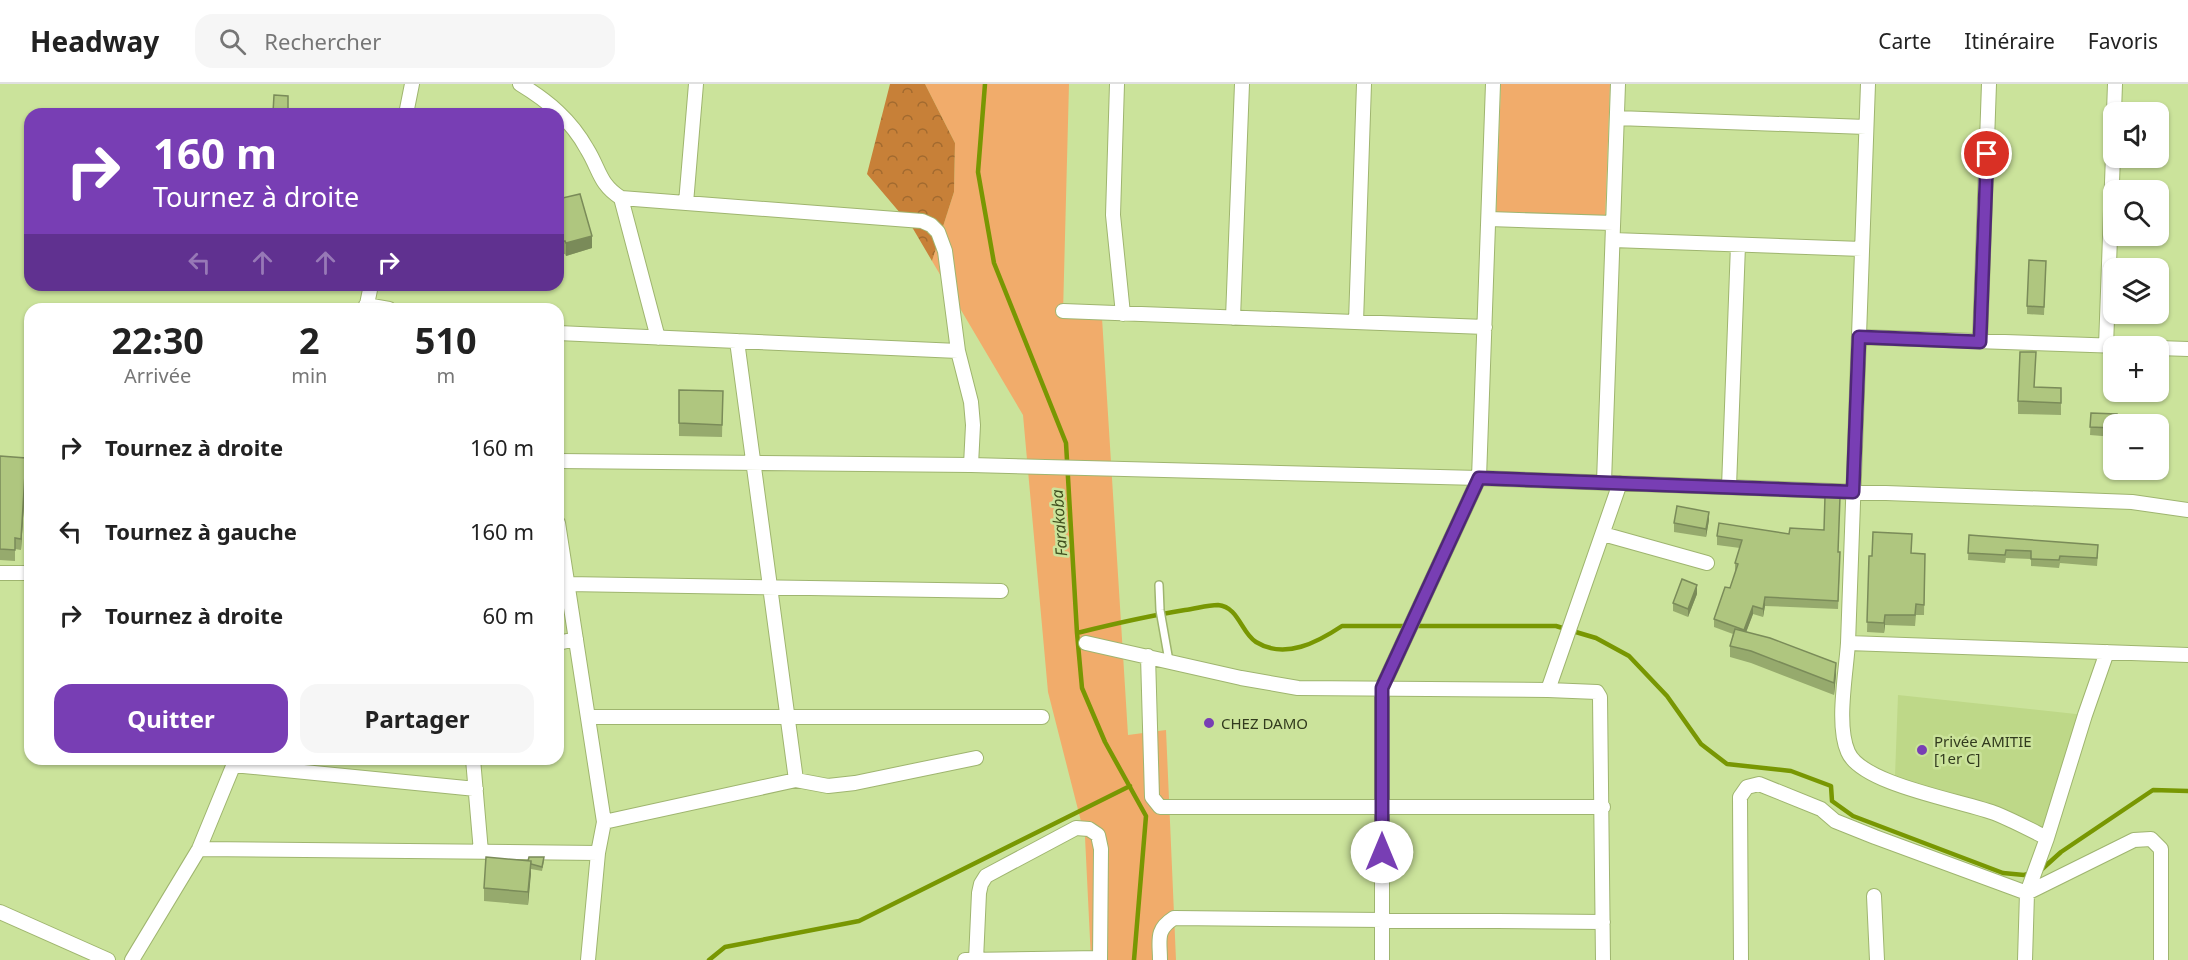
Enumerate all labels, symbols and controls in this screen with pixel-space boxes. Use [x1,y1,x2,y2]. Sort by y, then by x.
search box [195,14,615,68]
text: Headway [30,22,159,60]
icon: search [216,25,249,58]
text: Rechercher [264,26,381,56]
text: Carte [1878,27,1931,55]
text: Itinéraire [1964,27,2055,55]
text: Favoris [2088,27,2158,55]
map controls [2103,102,2169,480]
button: sound [2103,102,2169,168]
text: 160 m [153,124,277,181]
pin [1961,128,2012,179]
icon: right [54,132,132,210]
icon: arrive [1970,137,2003,170]
text: Tournez à droite [153,178,359,215]
button: search [2103,180,2169,246]
icon: left [183,246,216,279]
icon: ahead [246,246,279,279]
icon: ahead [309,246,342,279]
icon: right [372,246,405,279]
button: layers [2103,258,2169,324]
text: 22:30 [111,316,204,365]
text: 2 [299,316,320,365]
text: 510 [415,316,477,365]
button: + [2103,336,2169,402]
text: Arrivée [124,362,191,389]
text: min [291,362,327,389]
text: m [436,362,455,389]
button: − [2103,414,2169,480]
icon: right [54,431,87,464]
text: Tournez à droite [105,432,283,462]
text: 160 m [470,432,534,462]
water label: Farakoba [1046,489,1072,557]
icon: left [54,515,87,548]
text: Tournez à gauche [105,516,297,546]
text: 160 m [470,516,534,546]
icon: right [54,599,87,632]
text: Tournez à droite [105,600,283,630]
text: 60 m [483,600,534,630]
button: Quitter [54,684,288,753]
button: Partager [300,684,534,753]
place label: CHEZ DAMO [1221,713,1308,733]
marker: CHEZ DAMO [1202,716,1216,730]
place label: Privée AMITIE [1er C] [1934,731,2032,768]
marker: Privée AMITIE [1er C] [1915,743,1929,757]
position arrow [1350,820,1414,884]

